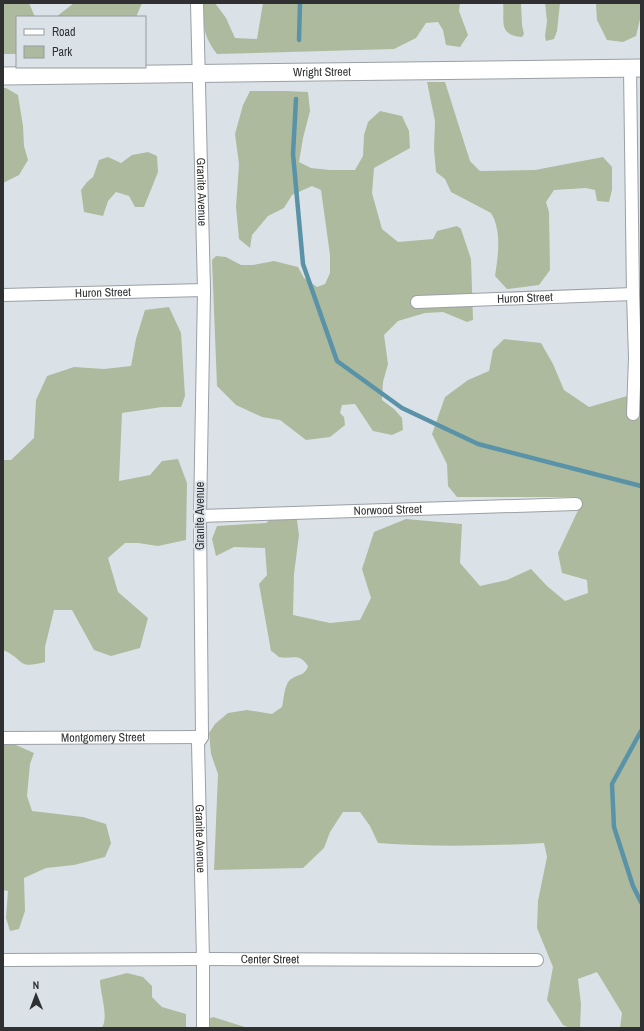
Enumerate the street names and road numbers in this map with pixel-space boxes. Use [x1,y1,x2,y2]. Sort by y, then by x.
street label: Wright Street [293,64,351,80]
street label: Granite Avenue [193,158,210,226]
street label: Huron Street [75,284,131,301]
street label: Huron Street [497,289,553,307]
street label: Granite Avenue [192,482,208,550]
street label: Norwood Street [353,501,423,519]
street label: Montgomery Street [61,729,145,746]
street label: Granite Avenue [191,804,209,873]
street label: Center Street [241,951,300,967]

